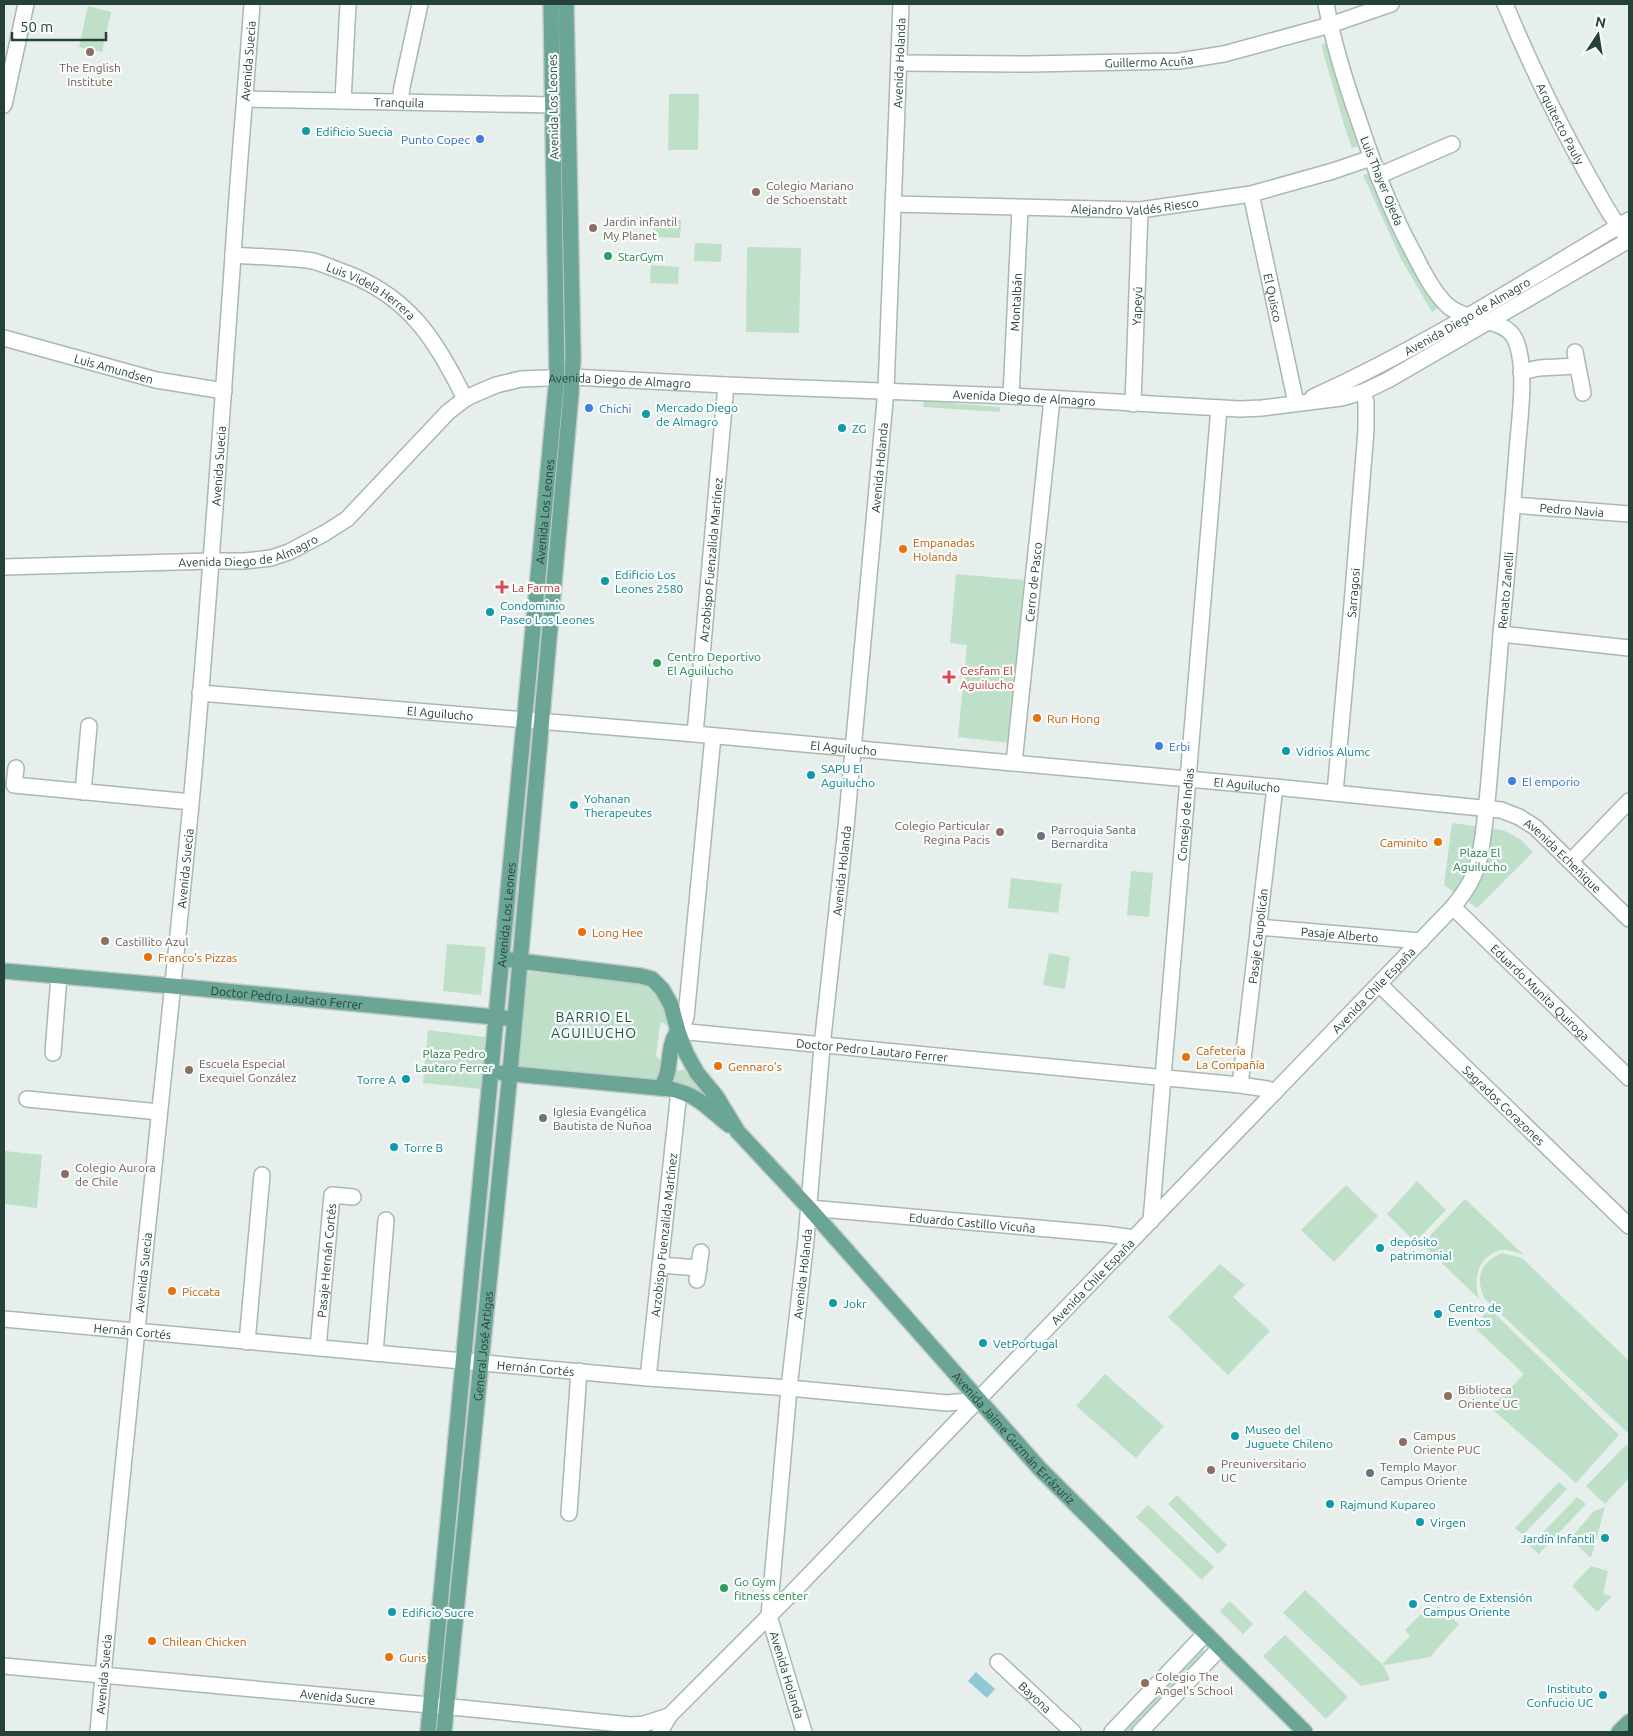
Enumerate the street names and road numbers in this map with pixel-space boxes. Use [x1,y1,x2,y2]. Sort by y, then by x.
street label: Avenida Holanda [890,18,907,109]
street label: Avenida Suecia [238,20,257,101]
street label: Guillermo Acuña [1105,52,1194,69]
street label: Avenida Los Leones [546,54,560,160]
street label: Arquitecto Pauly [1535,81,1587,167]
street label: Tranquila [374,95,424,109]
street label: Luis Thayer Ojeda [1358,134,1406,228]
street label: Alejandro Valdés Riesco [1071,195,1199,217]
street label: Luis Videla Herrera [325,260,418,322]
street label: El Quisco [1262,272,1285,323]
street label: Montalbán [1008,273,1023,332]
street label: Avenida Diego de Almagro [1402,274,1532,357]
street label: Yapeyú [1129,286,1144,326]
street label: Luis Amundsen [73,351,155,385]
street label: Avenida Diego de Almagro [548,370,691,390]
street label: Avenida Diego de Almagro [953,387,1096,407]
street label: Avenida Holanda [868,422,890,513]
street label: Avenida Suecia [209,425,228,506]
street label: Avenida Los Leones [533,458,556,565]
street label: Arzobispo Fuenzalida Martínez [697,477,724,642]
street label: Pedro Navia [1539,501,1605,519]
street label: Avenida Diego de Almagro [178,532,320,568]
street label: Cerro de Pasco [1022,541,1044,623]
street label: Renato Zanelli [1495,551,1515,629]
street label: Sarragosi [1344,567,1361,618]
street label: El Aguilucho [406,704,474,722]
street label: El Aguilucho [810,738,877,757]
street label: Consejo de Indias [1175,767,1195,862]
street label: El Aguilucho [1213,775,1281,794]
street label: Avenida Echeñique [1522,815,1604,895]
street label: Avenida Holanda [830,825,853,916]
street label: Avenida Suecia [174,828,195,909]
street label: Avenida Los Leones [494,862,517,968]
street label: Pasaje Caupolicán [1245,888,1270,984]
street label: Pasaje Alberto [1300,924,1379,944]
street label: Eduardo Munita Quiroga [1488,941,1593,1043]
street label: Avenida Chile España [1329,944,1417,1035]
street label: Doctor Pedro Lautaro Ferrer [210,983,364,1011]
street label: Doctor Pedro Lautaro Ferrer [795,1036,949,1063]
street label: Sagrados Corazones [1461,1063,1547,1147]
street label: Arzobispo Fuenzalida Martínez [648,1152,679,1317]
street label: Pasaje Hernán Cortés [314,1203,338,1318]
street label: Eduardo Castillo Vicuña [909,1210,1036,1234]
street label: Avenida Holanda [790,1228,813,1320]
street label: Avenida Suecia [132,1232,154,1313]
street label: Avenida Chile España [1048,1236,1136,1327]
street label: General José Artigas [471,1290,495,1402]
street label: Hernán Cortés [93,1321,172,1341]
street label: Hernán Cortés [496,1358,575,1378]
street label: Avenida Jaime Guzmán Errázuriz [950,1369,1078,1507]
street label: Avenida Holanda [768,1630,806,1720]
street label: Avenida Suecia [93,1634,113,1715]
street label: Bayona [1016,1679,1054,1715]
street label: Avenida Sucre [299,1687,376,1707]

